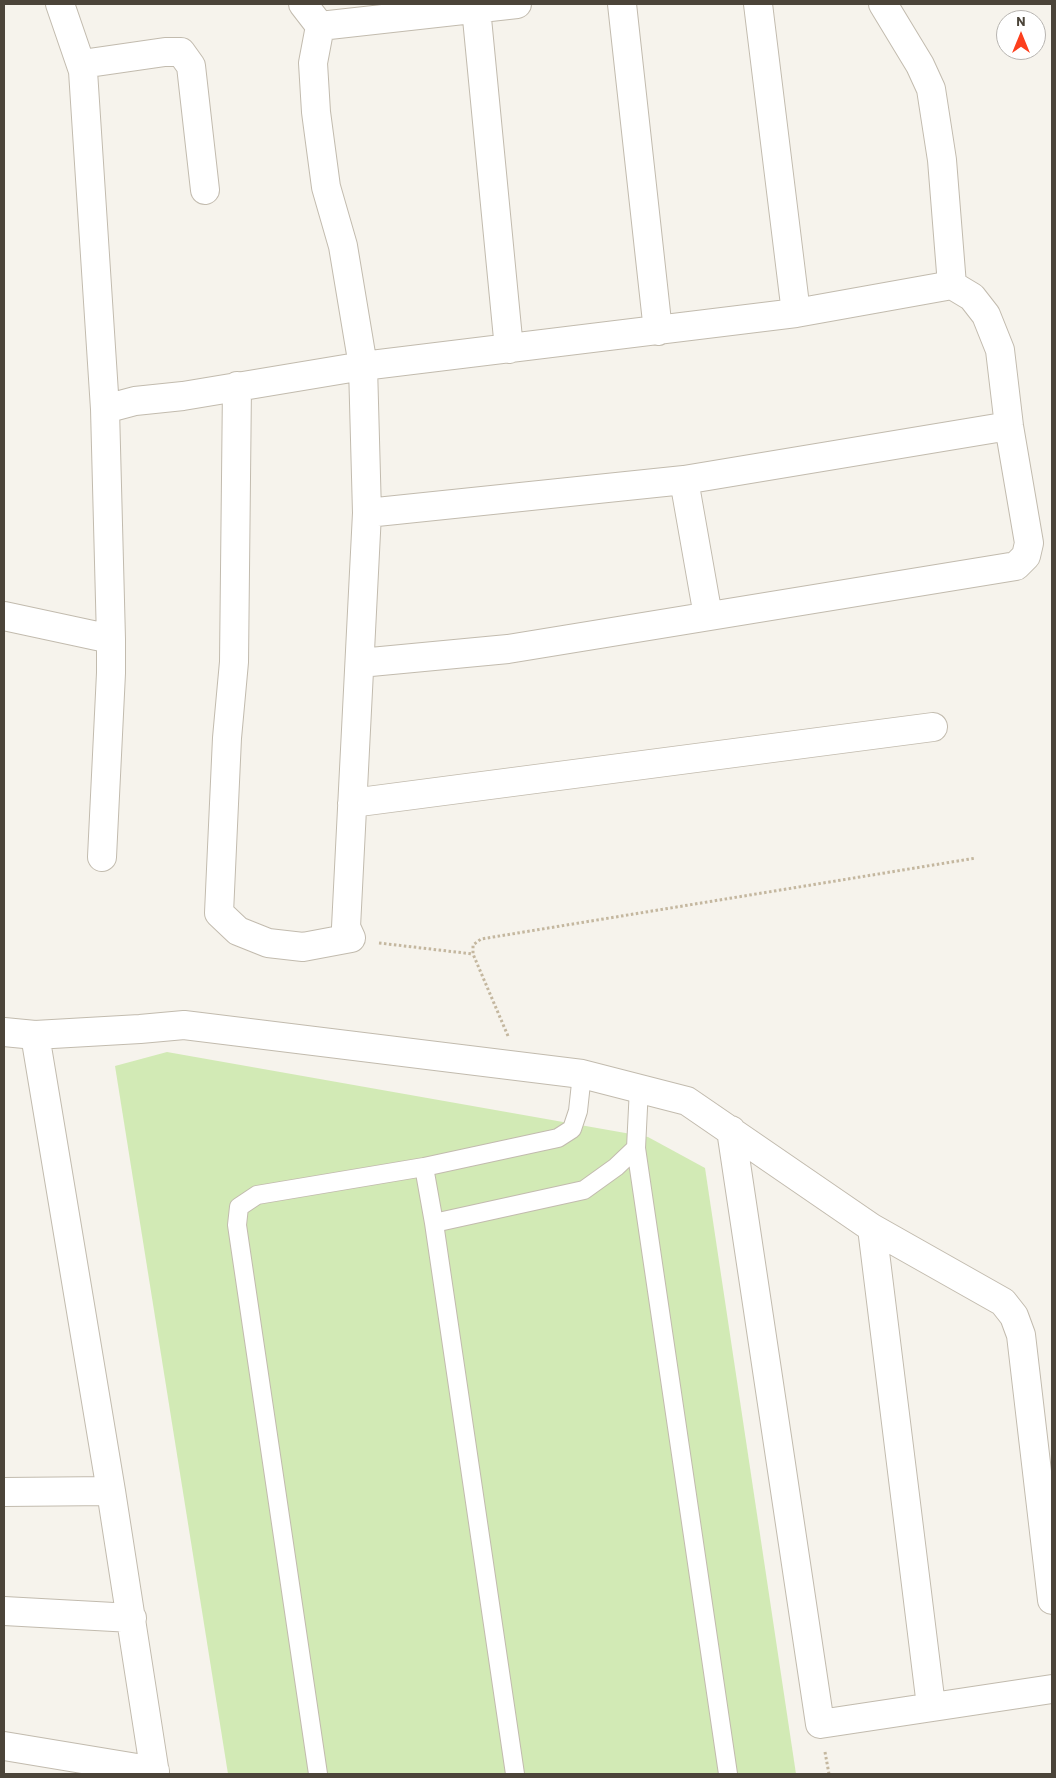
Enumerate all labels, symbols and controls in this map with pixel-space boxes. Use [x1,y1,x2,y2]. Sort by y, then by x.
north arrow [996,10,1046,60]
text: N [1016,12,1026,29]

